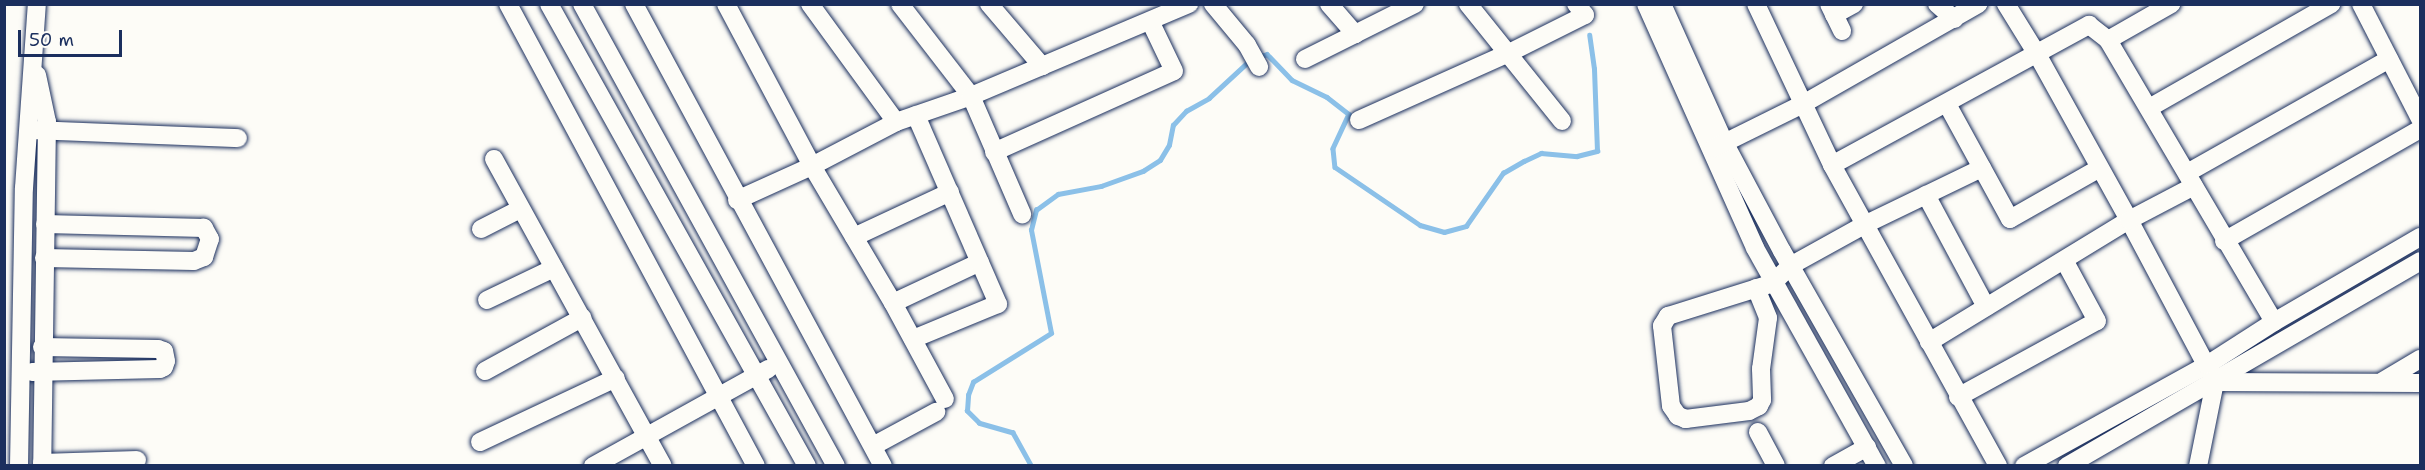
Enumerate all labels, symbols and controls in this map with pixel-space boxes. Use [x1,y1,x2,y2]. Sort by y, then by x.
scale bar [21,18,124,56]
text: 50 m [29,28,74,52]

